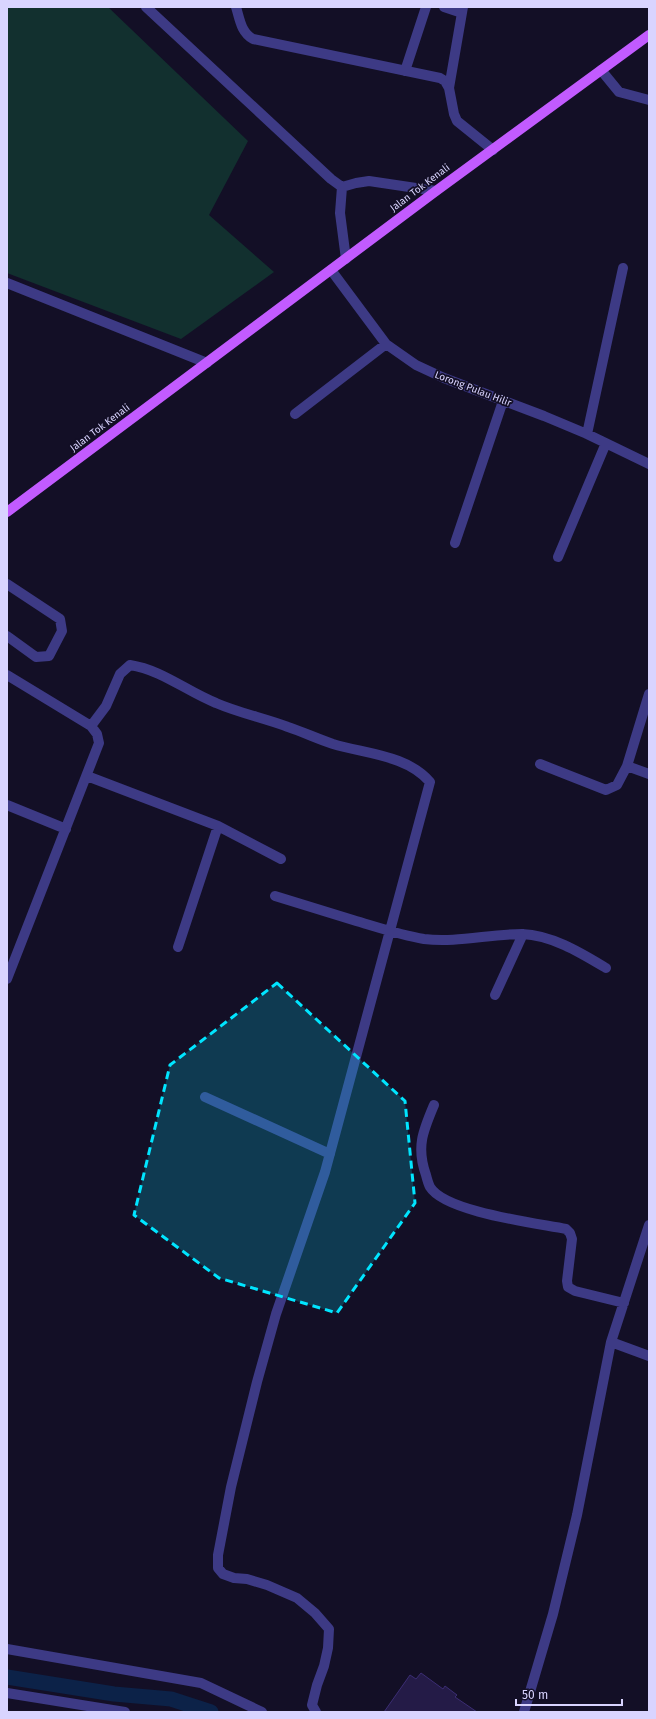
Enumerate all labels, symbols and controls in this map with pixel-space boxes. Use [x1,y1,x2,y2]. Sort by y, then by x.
street label: Jalan Tok Kenali [388,162,452,214]
street label: Lorong Pulau Hilir [433,369,513,409]
street label: Jalan Tok Kenali [68,402,132,454]
scale bar [516,1681,622,1707]
text: 50 m [522,1688,548,1702]

